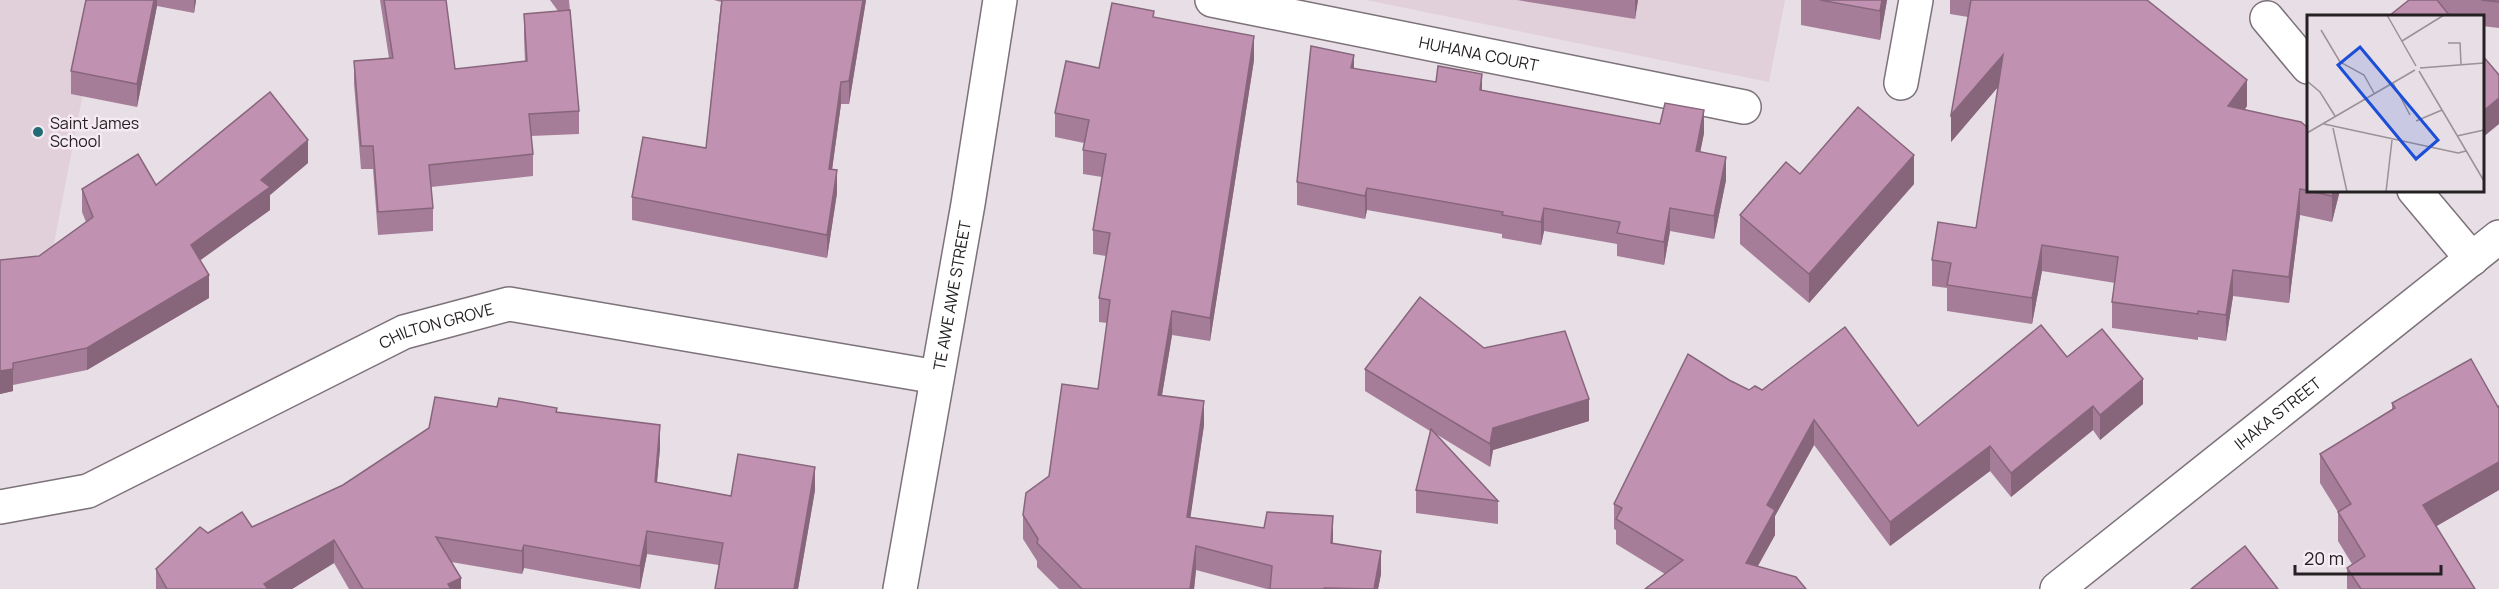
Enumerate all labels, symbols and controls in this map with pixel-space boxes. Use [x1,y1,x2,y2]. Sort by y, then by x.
inset map [2307,15,2484,192]
street label: HUHANA COURT [1417,31,1541,76]
place label: Saint James School [50,112,139,152]
marker: Saint James School [31,125,45,139]
street label: TE AWE AWE STREET [928,218,976,372]
street label: CHILTON GROVE [375,298,496,354]
street label: IHAKA STREET [2230,372,2326,455]
scale bar [2295,538,2440,576]
text: 20 m [2304,546,2344,570]

